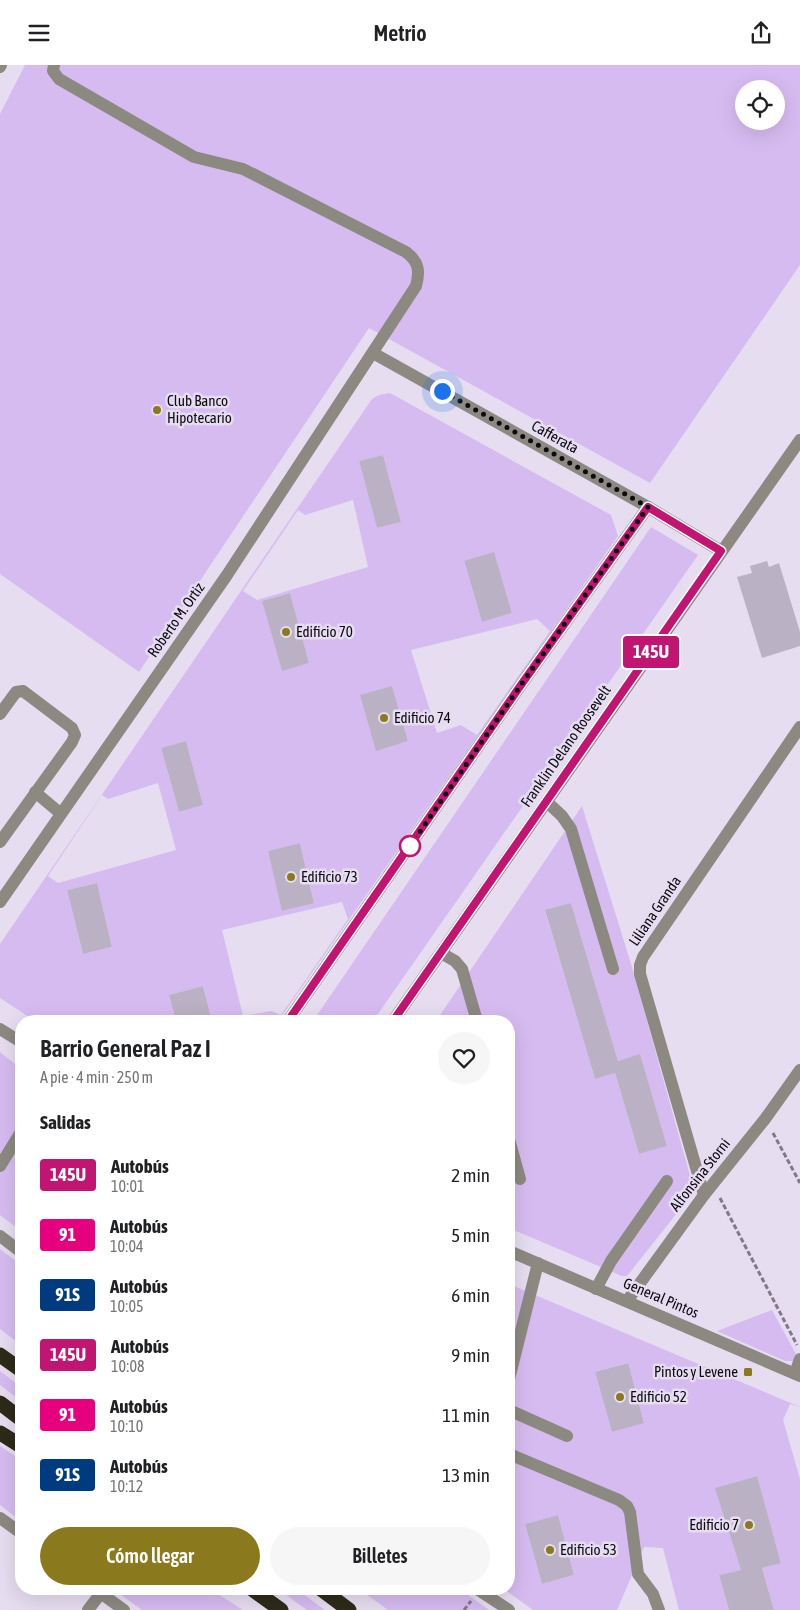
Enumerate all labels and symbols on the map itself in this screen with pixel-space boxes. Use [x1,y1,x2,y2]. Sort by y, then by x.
your location [430,379,455,404]
place label: Club Banco Hipotecario [167,392,232,426]
marker: Club Banco Hipotecario [151,404,163,416]
street label: Cafferata [529,417,582,456]
street label: Roberto M. Ortiz [144,579,208,660]
place label: Edificio 70 [296,623,353,640]
marker: Edificio 70 [280,626,292,638]
line badge: 145U [616,636,686,668]
street label: Franklin Delano Roosevelt [517,682,614,810]
place label: Edificio 74 [394,709,451,726]
marker: Edificio 74 [378,712,390,724]
unlabelled marker [399,835,421,857]
place label: Edificio 73 [301,868,358,885]
marker: Edificio 73 [285,871,297,883]
street label: Liliana Granda [625,873,684,949]
street label: Alfonsina Storni [666,1135,733,1214]
street label: General Pintos [621,1274,701,1321]
place label: Pintos y Levene [654,1363,738,1380]
marker: Pintos y Levene [742,1366,754,1378]
place label: Edificio 52 [630,1388,687,1405]
marker: Edificio 52 [614,1391,626,1403]
place label: Edificio 7 [689,1516,739,1533]
marker: Edificio 7 [743,1519,755,1531]
place label: Edificio 53 [560,1541,617,1558]
marker: Edificio 53 [544,1544,556,1556]

